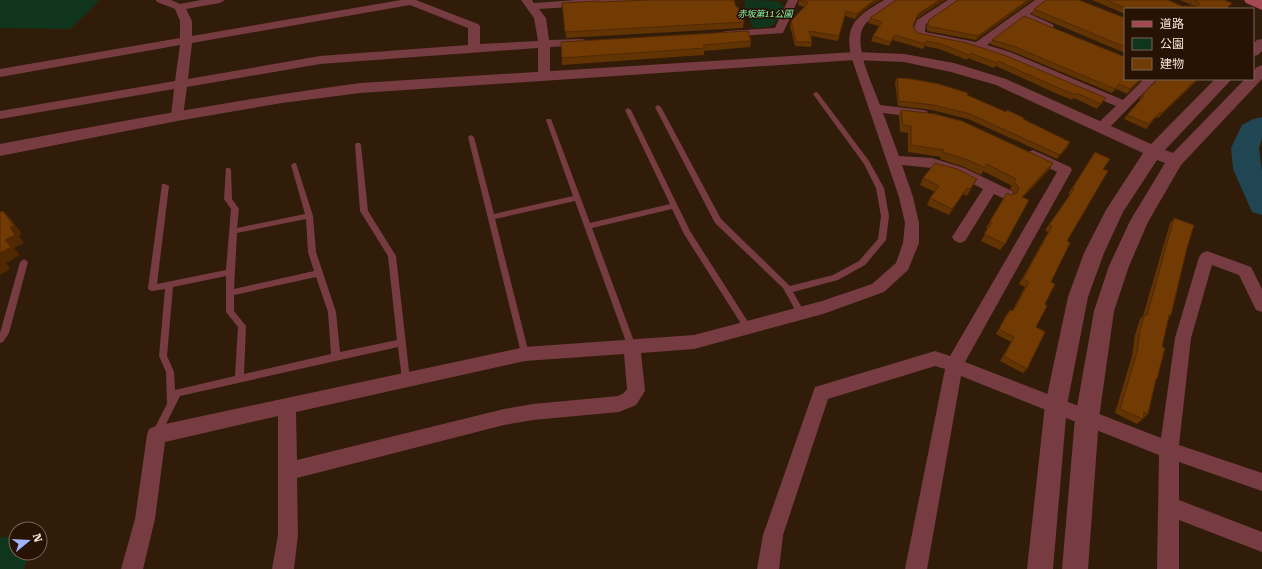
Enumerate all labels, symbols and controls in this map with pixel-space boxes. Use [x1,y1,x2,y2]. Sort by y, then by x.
legend [1124,8,1254,80]
park label: 赤坂第11公園 [737,9,795,19]
text: 道路 [1160,17,1184,31]
text: 公園 [1160,37,1184,51]
text: 建物 [1160,57,1184,71]
north arrow [8,521,48,561]
text: N [30,532,45,545]

